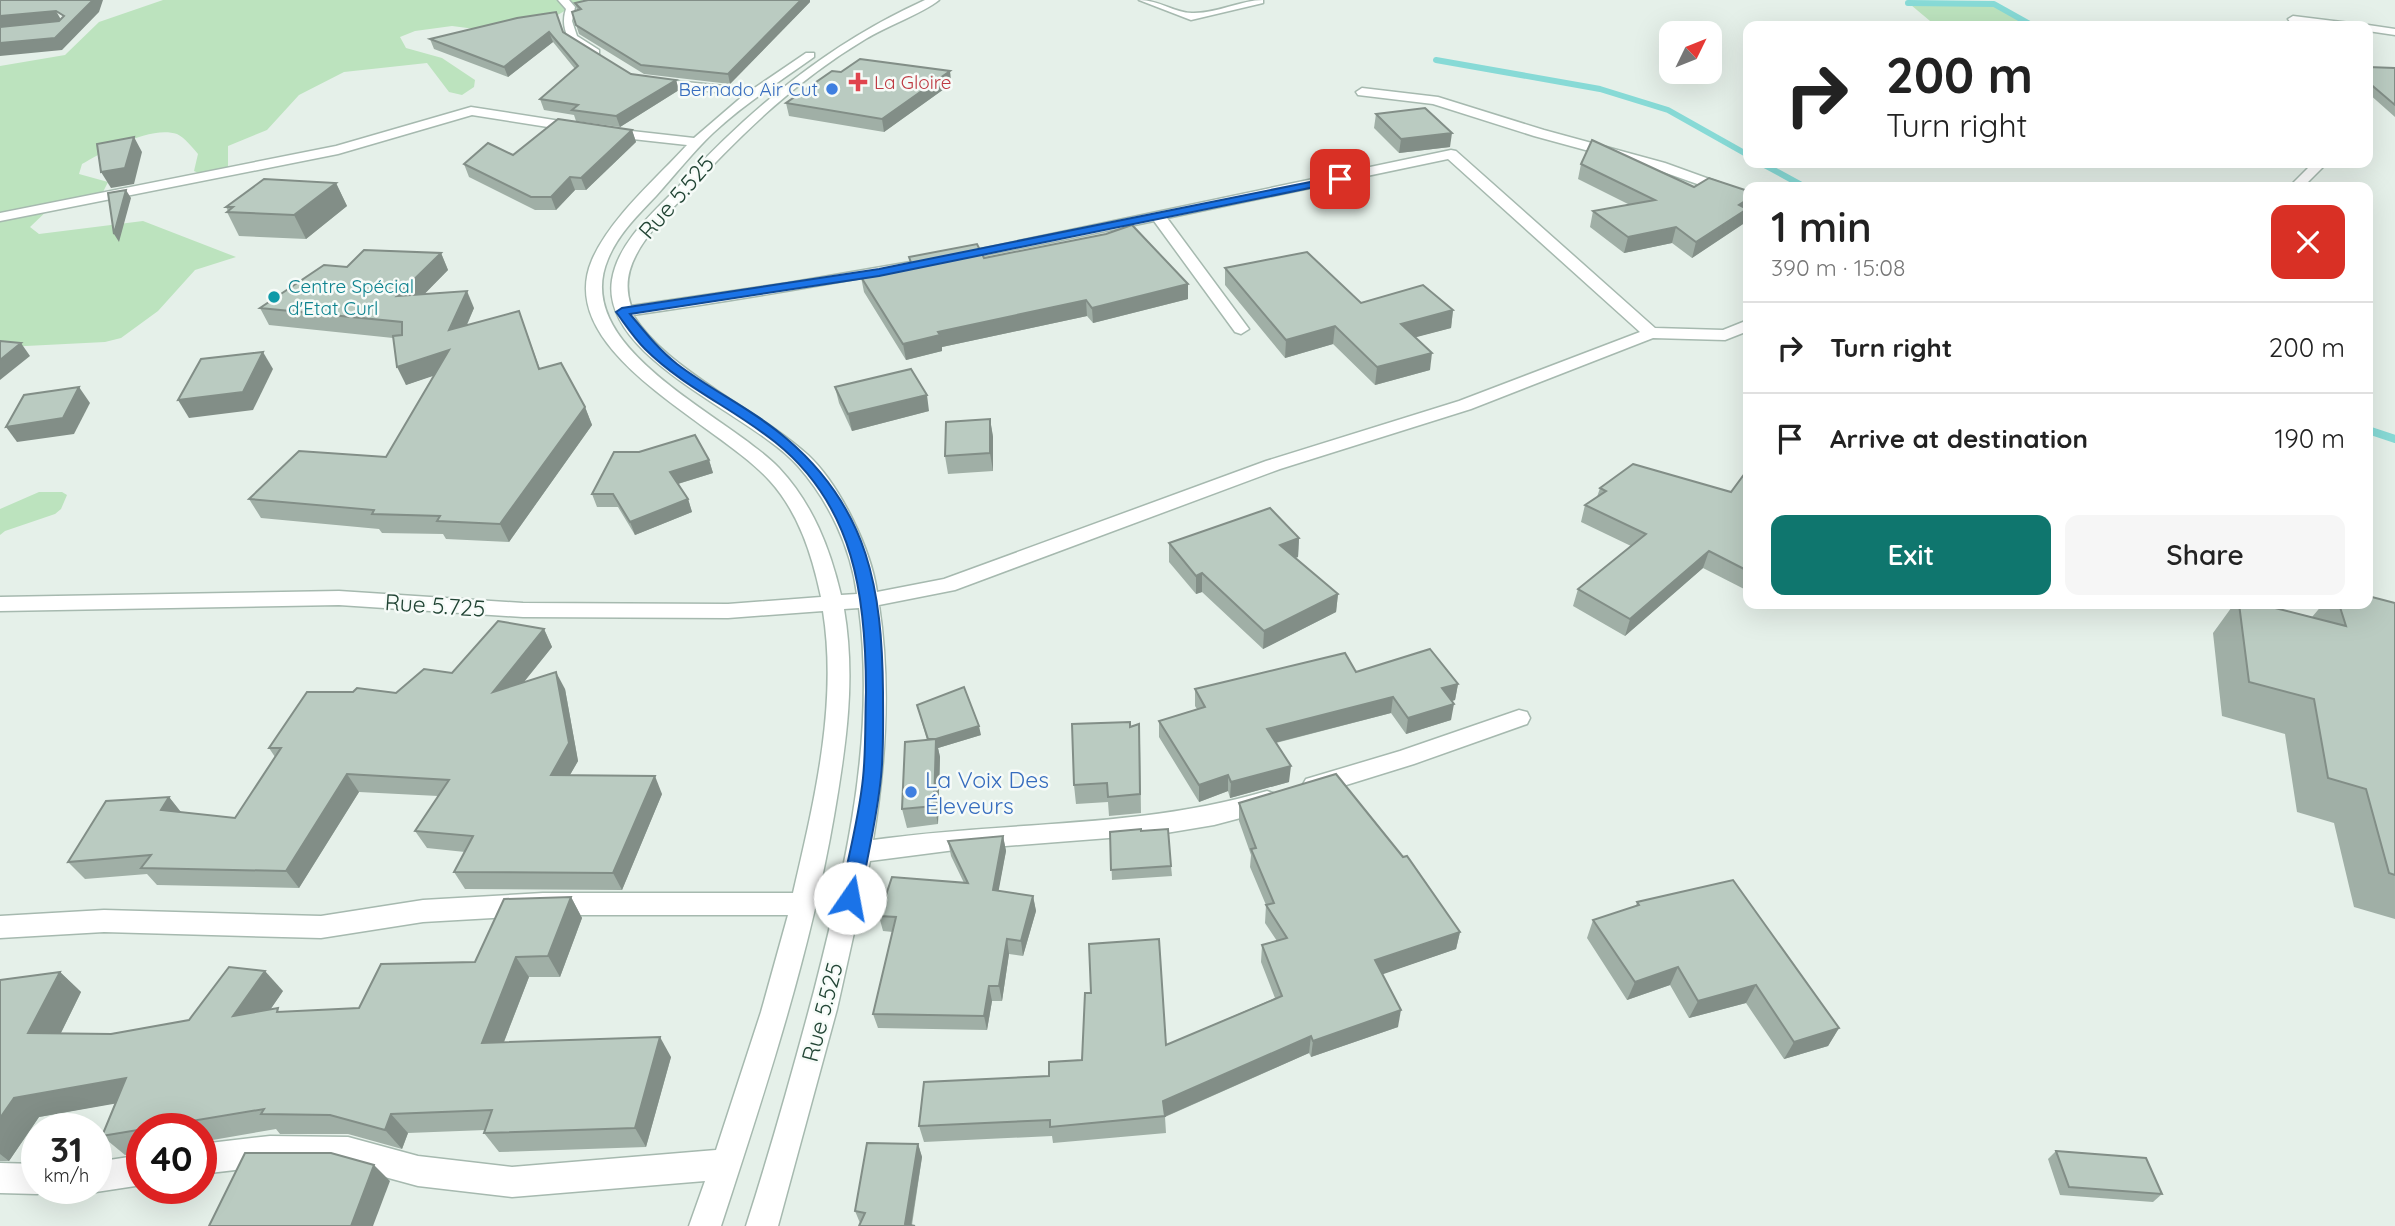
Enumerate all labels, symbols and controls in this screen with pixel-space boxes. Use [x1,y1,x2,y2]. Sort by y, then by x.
north arrow [1659,21,1722,84]
map controls [1659,21,1722,84]
text: 200 m [1886,44,2033,105]
icon: right [1771,49,1862,140]
place label: La Gloire [874,70,951,94]
marker: La Gloire [848,72,868,92]
place label: Bernado Air Cut [678,77,818,101]
marker: Bernado Air Cut [824,81,840,97]
text: Turn right [1886,105,2027,145]
street label: Rue 5.525 [632,149,720,245]
pin [1310,149,1370,209]
icon: arrive [1321,160,1359,198]
text: 1 min [1771,200,1872,253]
button: close [2271,205,2345,279]
text: 390 m · 15:08 [1771,253,1905,282]
place label: Centre Spécial d'Etat Curl [288,274,414,320]
marker: Centre Spécial d'Etat Curl [266,289,282,305]
icon: right [1771,329,1809,367]
text: Turn right [1830,331,1952,364]
text: 200 m [2269,331,2345,364]
icon: arrive [1771,420,1809,458]
text: Arrive at destination [1830,422,2088,455]
text: 190 m [2275,422,2345,455]
button: Exit [1771,515,2051,595]
button: Share [2065,515,2345,595]
street label: Rue 5.725 [384,587,486,623]
place label: La Voix Des Éleveurs [925,765,1049,820]
marker: La Voix Des Éleveurs [903,784,919,800]
position arrow [813,861,887,935]
street label: Rue 5.525 [795,959,849,1065]
speed limit sign: 40 [126,1113,217,1204]
text: 31 [50,1127,83,1171]
text: km/h [44,1164,89,1187]

